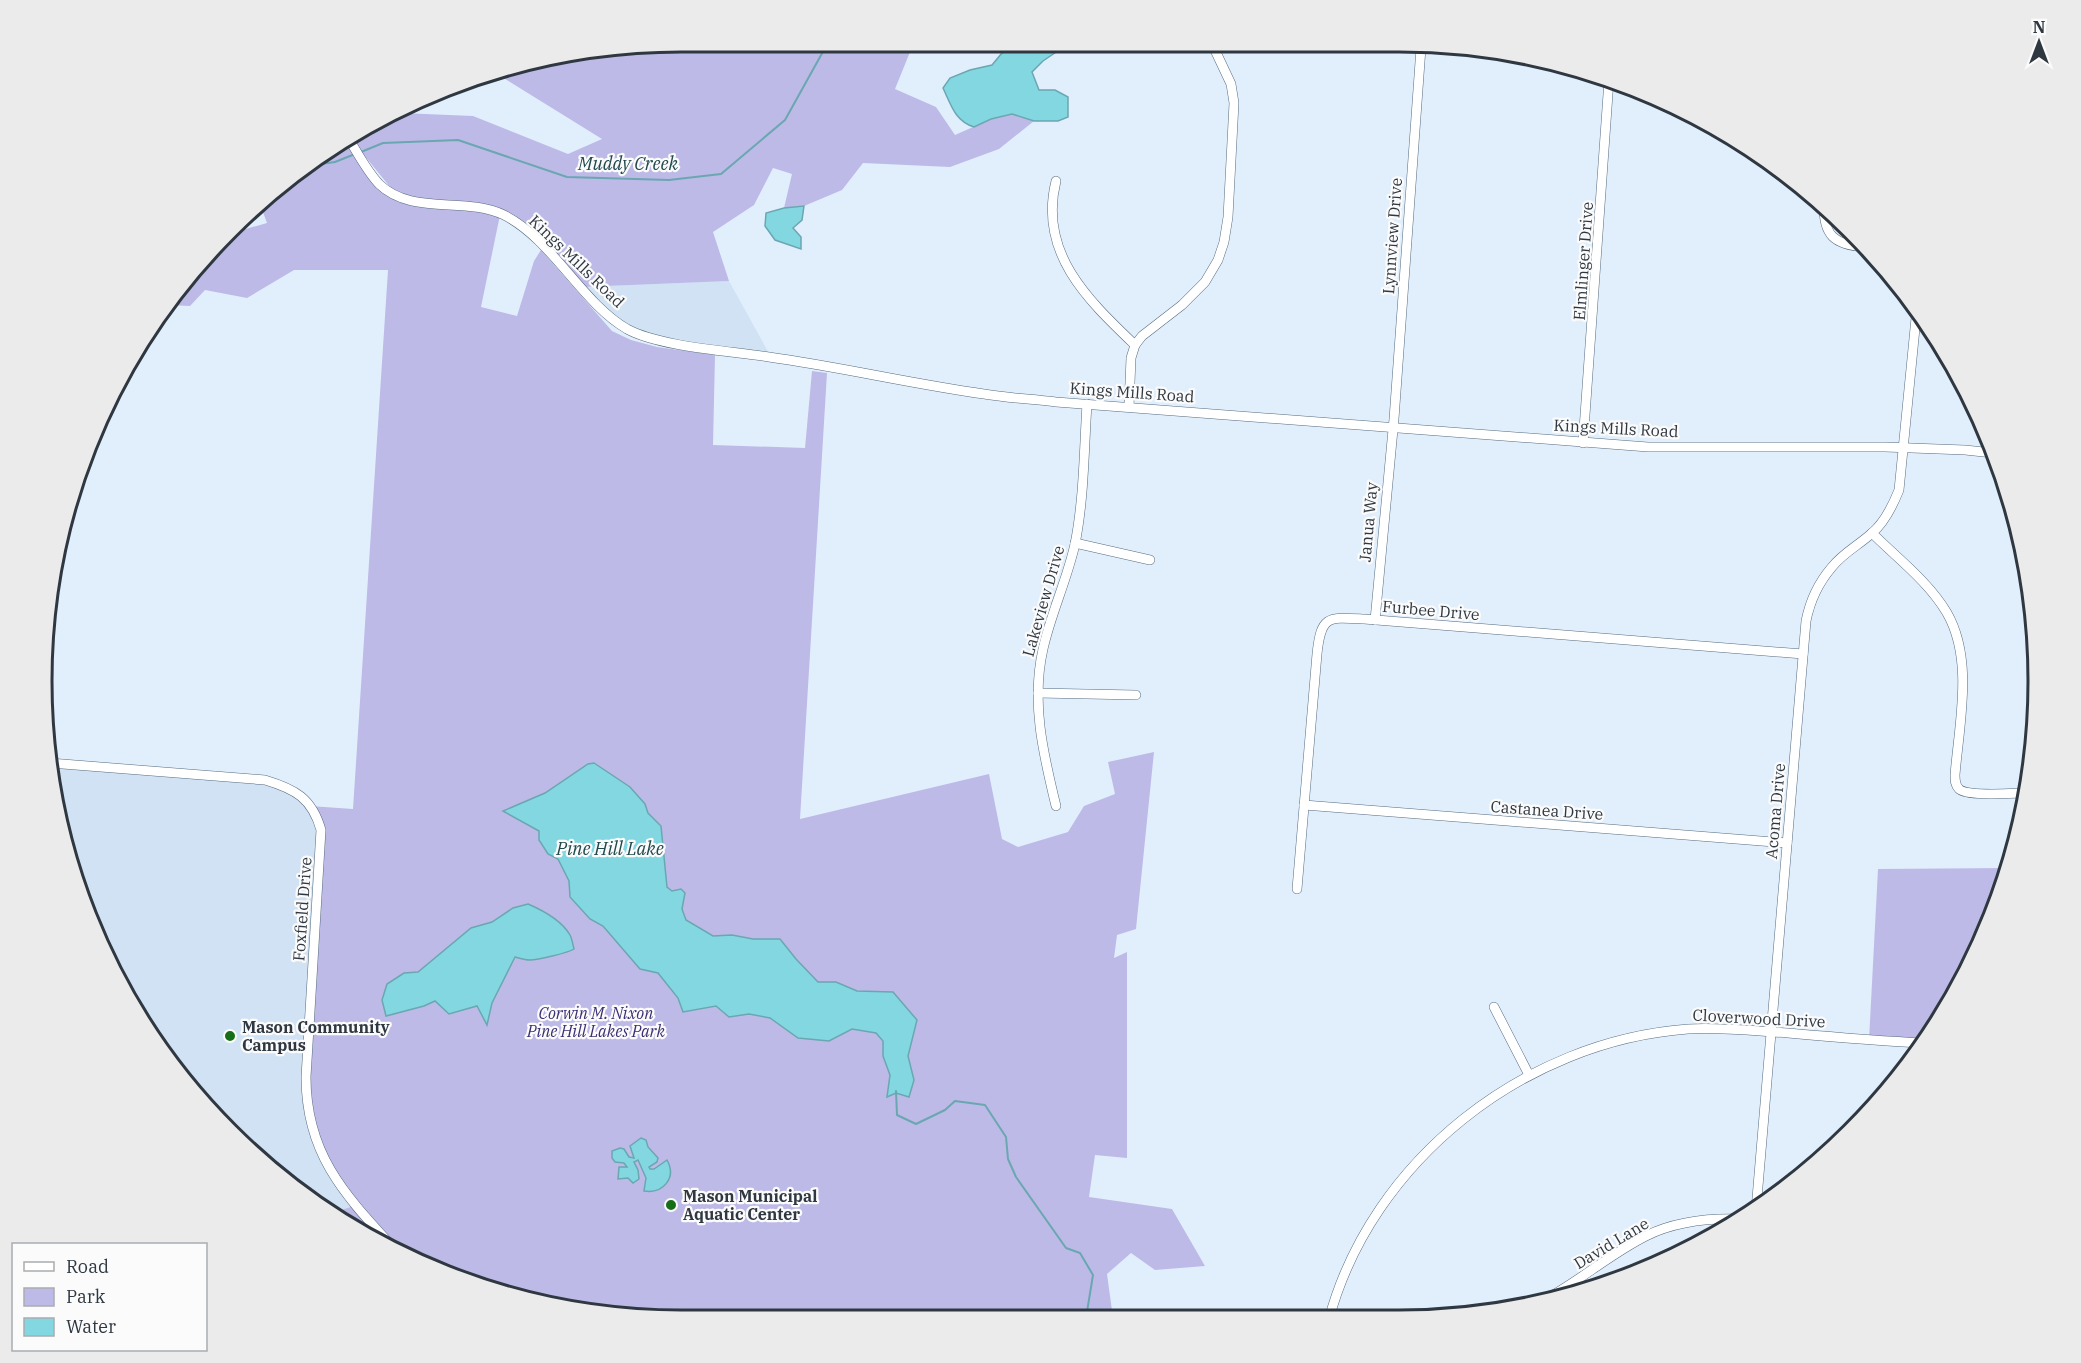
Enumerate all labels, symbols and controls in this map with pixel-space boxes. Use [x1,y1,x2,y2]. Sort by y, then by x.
north arrow [2009,12,2069,72]
text: N [2033,17,2045,37]
water label: Muddy Creek [577,152,678,175]
street label: Lynnview Drive [1378,177,1406,295]
street label: Elmlinger Drive [1569,201,1597,321]
street label: Kings Mills Road [525,210,629,312]
street label: Kings Mills Road [1069,378,1195,406]
street label: Kings Mills Road [1553,415,1679,441]
street label: Janua Way [1355,481,1381,563]
street label: Lakeview Drive [1018,543,1068,659]
street label: Furbee Drive [1382,596,1480,624]
street label: Acoma Drive [1761,762,1789,860]
street label: Castanea Drive [1490,796,1604,824]
water label: Pine Hill Lake [555,837,664,860]
street label: Foxfield Drive [288,856,316,962]
park label: Corwin M. Nixon Pine Hill Lakes Park [526,1003,666,1041]
street label: Cloverwood Drive [1692,1005,1826,1031]
place label: Mason Community Campus [242,1017,390,1055]
marker: Mason Community Campus [223,1029,237,1043]
place label: Mason Municipal Aquatic Center [683,1186,817,1224]
marker: Mason Municipal Aquatic Center [664,1198,678,1212]
street label: David Lane [1570,1213,1652,1273]
legend [12,1243,207,1351]
text: Road [66,1255,109,1278]
text: Park [66,1285,106,1308]
text: Water [66,1315,116,1338]

